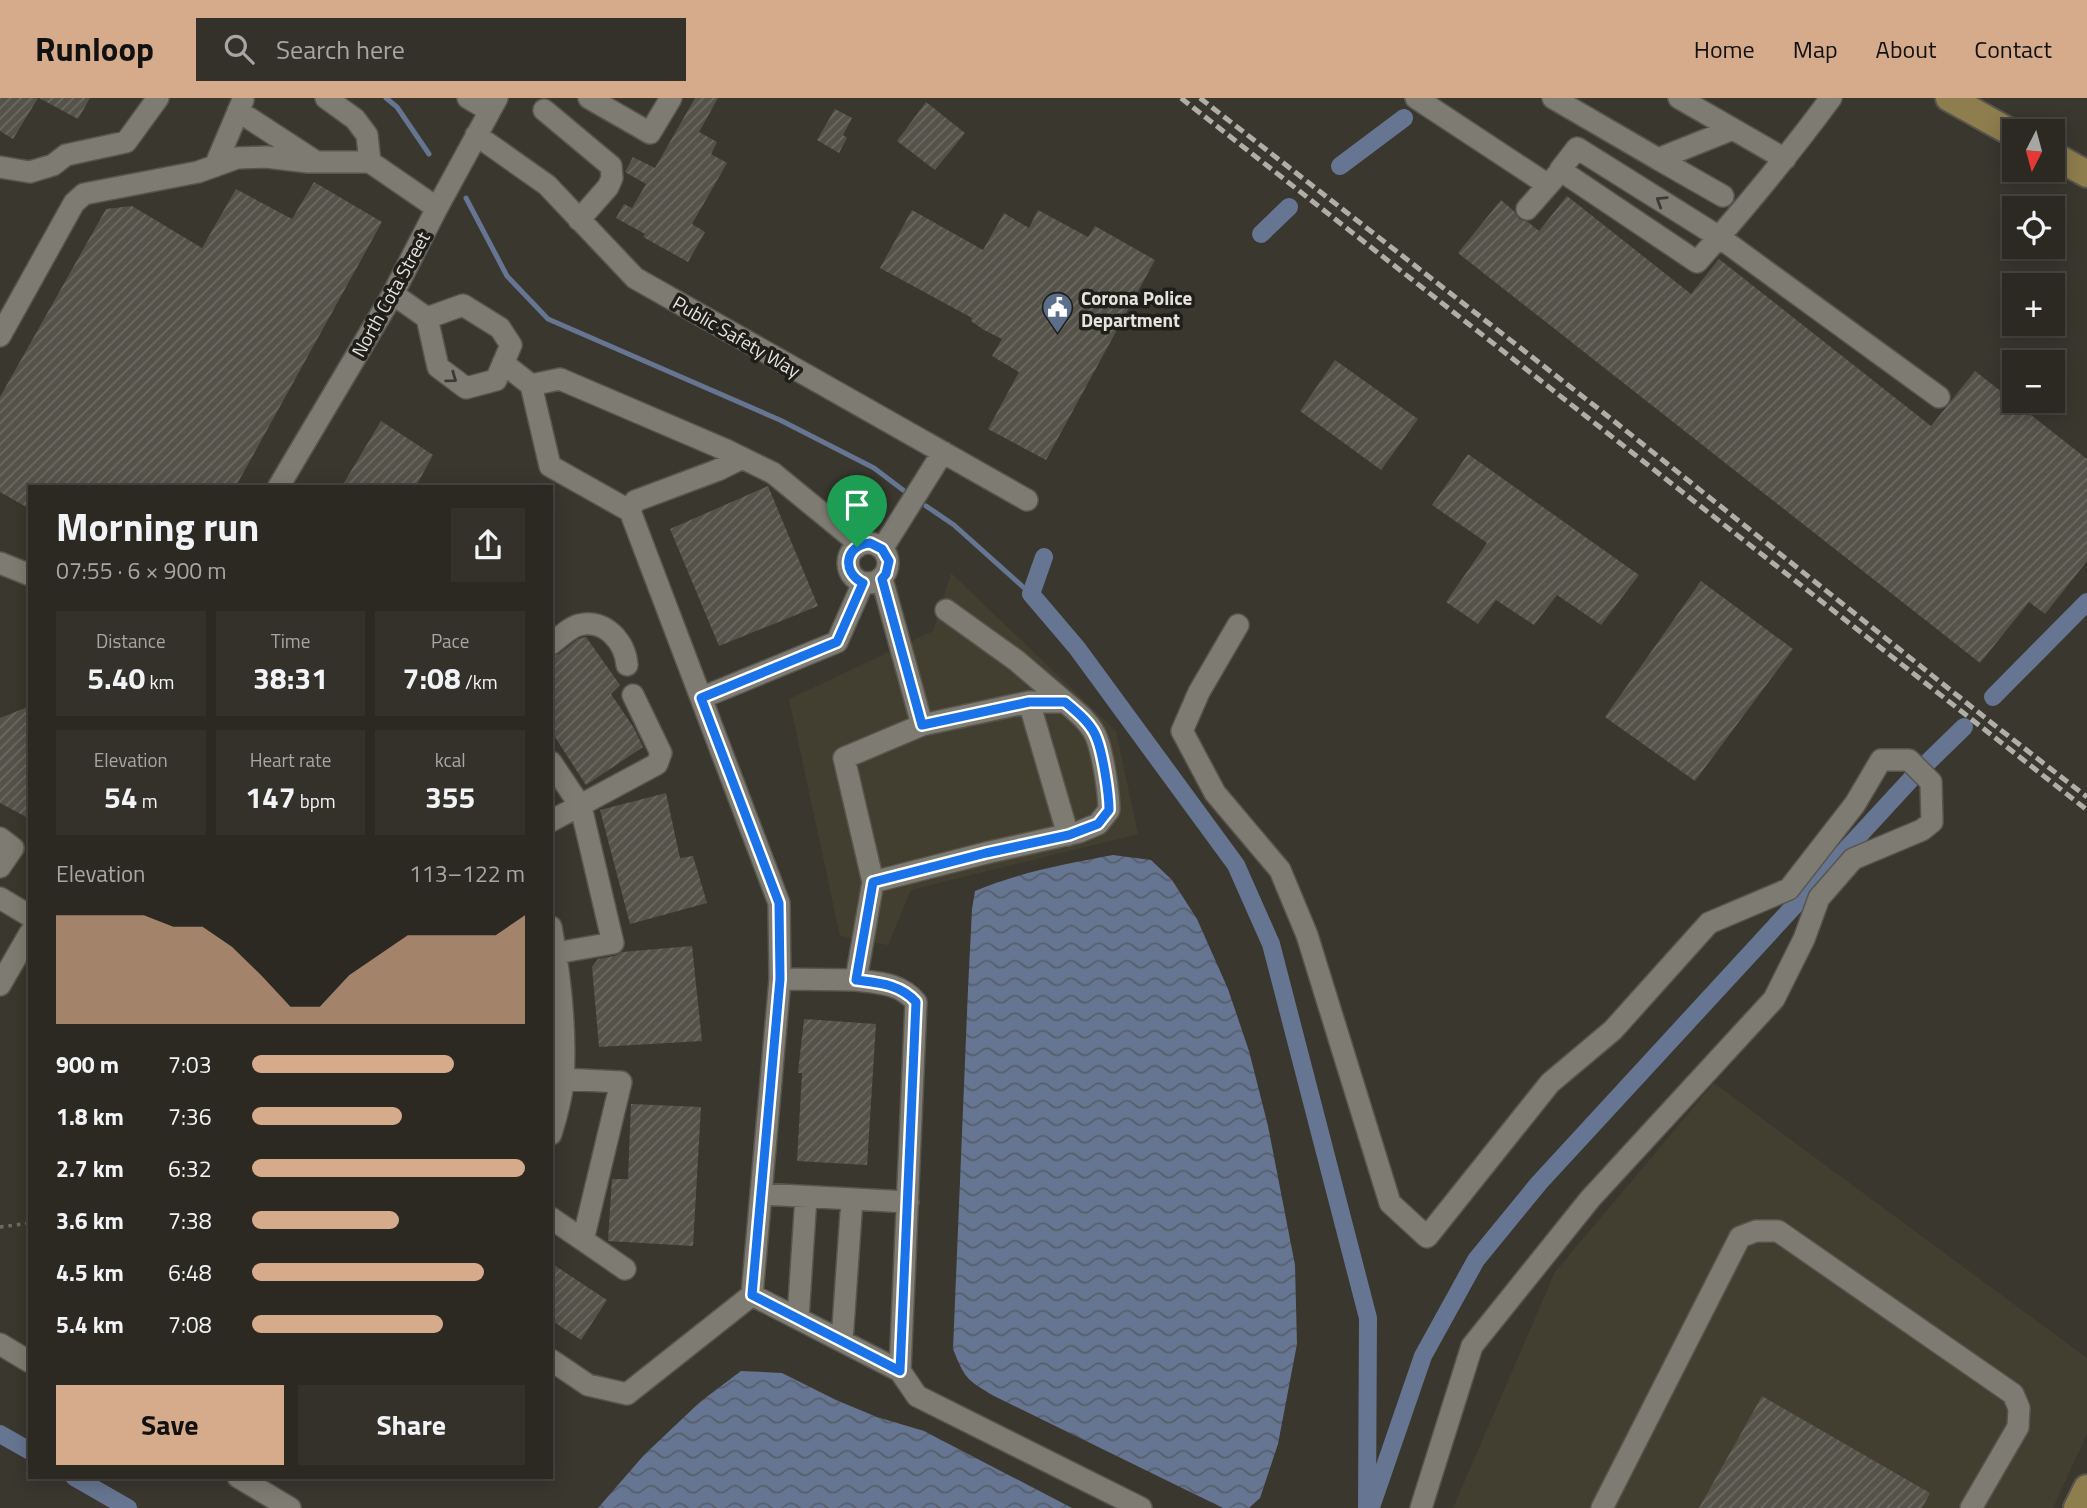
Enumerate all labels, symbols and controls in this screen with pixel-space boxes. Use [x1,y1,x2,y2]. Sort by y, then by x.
search box [196,18,686,81]
text: Runloop [35,24,154,74]
icon: search [220,30,258,68]
text: Search here [276,30,405,69]
text: Home [1694,31,1755,67]
text: Map [1793,31,1838,67]
text: About [1876,31,1936,67]
text: Contact [1974,31,2052,67]
north arrow [2002,119,2065,182]
map controls [2002,119,2065,413]
button: locate [2002,196,2065,259]
one-way arrow [1655,197,1668,210]
street label: North Cota Street [343,226,437,362]
button: + [2002,273,2065,336]
place label: Corona Police Department [1081,283,1193,334]
street label: Public Safety Way [668,288,806,384]
public building icon: Corona Police Department [1041,291,1075,335]
button: − [2002,350,2065,413]
one-way arrow [444,369,457,382]
pin [827,475,887,547]
icon: arrive [838,486,876,524]
text: Morning run [56,498,259,556]
button: share [451,508,525,582]
text: 07:55 · 6 × 900 m [56,553,226,588]
text: Distance [96,626,166,655]
text: Time [271,626,310,655]
text: Pace [431,626,469,655]
text: 5.40 [87,655,145,701]
text: 38:31 [253,655,328,701]
text: 7:08 [403,655,461,701]
text: km [145,667,174,696]
text: /km [461,667,498,696]
text: Elevation [94,745,168,774]
text: Heart rate [250,745,331,774]
text: kcal [435,745,466,774]
text: 54 [104,774,138,820]
text: 147 [245,774,296,820]
text: 355 [425,774,475,820]
text: m [138,786,158,815]
text: bpm [296,786,336,815]
text: Elevation [56,856,145,891]
text: 113–122 m [409,856,525,891]
text: 900 m [56,1047,119,1082]
text: 7:03 [168,1047,212,1082]
text: 1.8 km [56,1099,124,1134]
text: 7:36 [168,1099,212,1134]
text: 2.7 km [56,1151,124,1186]
text: 6:32 [168,1151,212,1186]
text: 3.6 km [56,1203,124,1238]
text: 7:38 [168,1203,212,1238]
text: 4.5 km [56,1255,124,1290]
text: 6:48 [168,1255,212,1290]
text: 5.4 km [56,1307,124,1342]
text: 7:08 [168,1307,212,1342]
button: Save [56,1385,284,1465]
button: Share [298,1385,525,1465]

